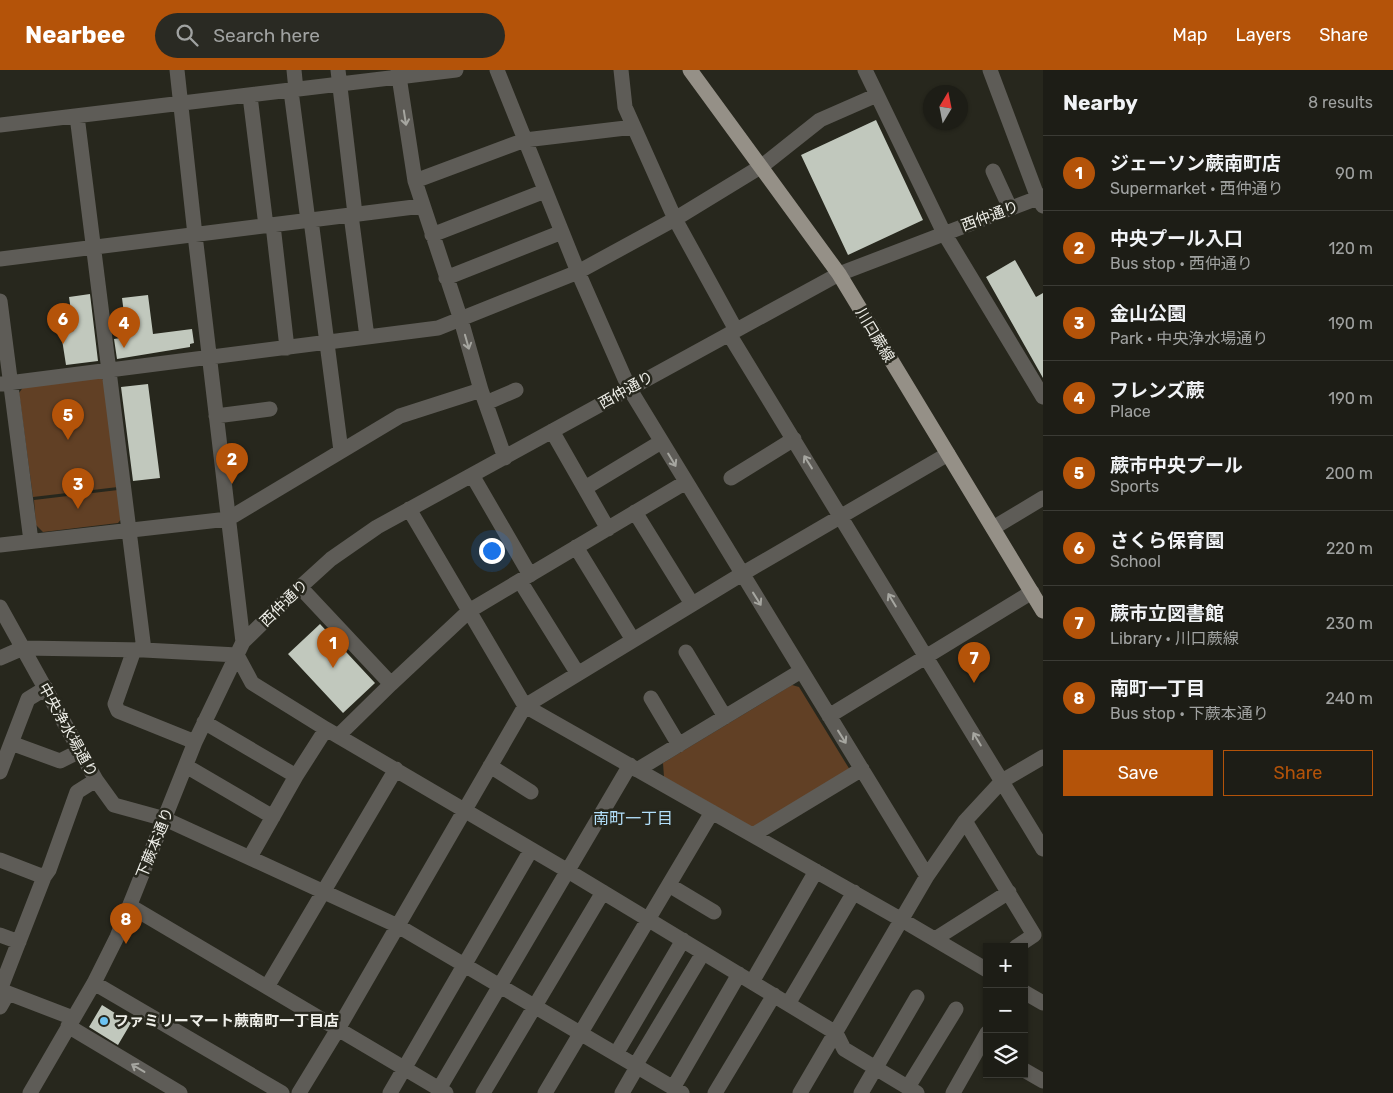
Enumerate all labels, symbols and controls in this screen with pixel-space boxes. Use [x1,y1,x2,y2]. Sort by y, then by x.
search box [155,13,505,58]
text: Nearbee [25,21,125,49]
icon: search [173,21,201,49]
text: Search here [213,24,320,47]
text: Map [1173,24,1208,46]
text: Layers [1236,24,1291,46]
text: Share [1319,24,1368,46]
north arrow [923,85,968,130]
text: Nearby [1063,90,1138,115]
text: 8 results [1308,93,1373,112]
one-way arrow [401,110,411,126]
text: ジェーソン蕨南町店 [1110,152,1281,175]
text: 1 [1075,164,1083,183]
text: 90 m [1335,164,1373,183]
text: Supermarket · 西仲通り [1110,179,1283,198]
street label: 西仲通り [959,197,1021,235]
text: 中央プール入口 [1110,227,1243,250]
text: 2 [1074,239,1084,258]
text: 120 m [1328,239,1373,258]
text: Bus stop · 西仲通り [1110,254,1253,273]
text: 金山公園 [1110,302,1186,325]
pin: 6 [47,303,79,344]
street label: 川口蕨線 [852,305,898,365]
pin: 4 [108,307,140,348]
text: 3 [1074,314,1084,333]
text: 190 m [1328,314,1373,333]
text: Park · 中央浄水場通り [1110,329,1268,348]
one-way arrow [463,333,472,349]
street label: 西仲通り [595,368,657,412]
text: フレンズ蕨 [1110,379,1205,402]
text: 4 [1074,389,1084,408]
text: 190 m [1328,389,1373,408]
pin: 5 [52,399,84,440]
text: Place [1110,402,1151,421]
pin: 2 [216,443,248,484]
one-way arrow [668,452,678,466]
text: 蕨市中央プール [1110,454,1243,477]
one-way arrow [802,455,812,469]
text: 5 [1074,464,1084,483]
text: 200 m [1325,464,1373,483]
pin: 3 [62,468,94,509]
text: Sports [1110,477,1159,496]
text: さくら保育園 [1110,529,1224,552]
your location [479,538,505,564]
text: 6 [1074,539,1084,558]
text: 220 m [1326,539,1373,558]
text: School [1110,552,1161,571]
street label: 西仲通り [256,576,312,630]
one-way arrow [752,591,762,605]
one-way arrow [887,594,897,608]
text: 蕨市立図書館 [1110,602,1224,625]
text: 7 [1074,614,1084,633]
text: 230 m [1326,614,1373,633]
pin: 1 [317,627,349,668]
text: Library · 川口蕨線 [1110,629,1239,648]
pin: 7 [958,642,990,683]
text: 南町一丁目 [1110,677,1205,700]
street label: 中央浄水場通り [35,680,101,780]
text: 8 [1074,689,1084,708]
text: 240 m [1326,689,1373,708]
text: Bus stop · 下蕨本通り [1110,704,1269,723]
one-way arrow [836,730,847,744]
one-way arrow [971,733,981,747]
button: Save [1063,750,1213,796]
button: Share [1223,750,1373,796]
street label: 下蕨本通り [133,805,177,881]
district label: 南町一丁目 [593,809,673,828]
pin: 8 [110,903,142,944]
map controls [983,943,1028,1078]
button: + [983,943,1028,988]
button: − [983,988,1028,1033]
place label: ファミリーマート蕨南町一丁目店 [114,1012,339,1030]
marker: ファミリーマート蕨南町一丁目店 [98,1015,110,1027]
button: layers [983,1033,1028,1078]
one-way arrow [131,1063,145,1073]

